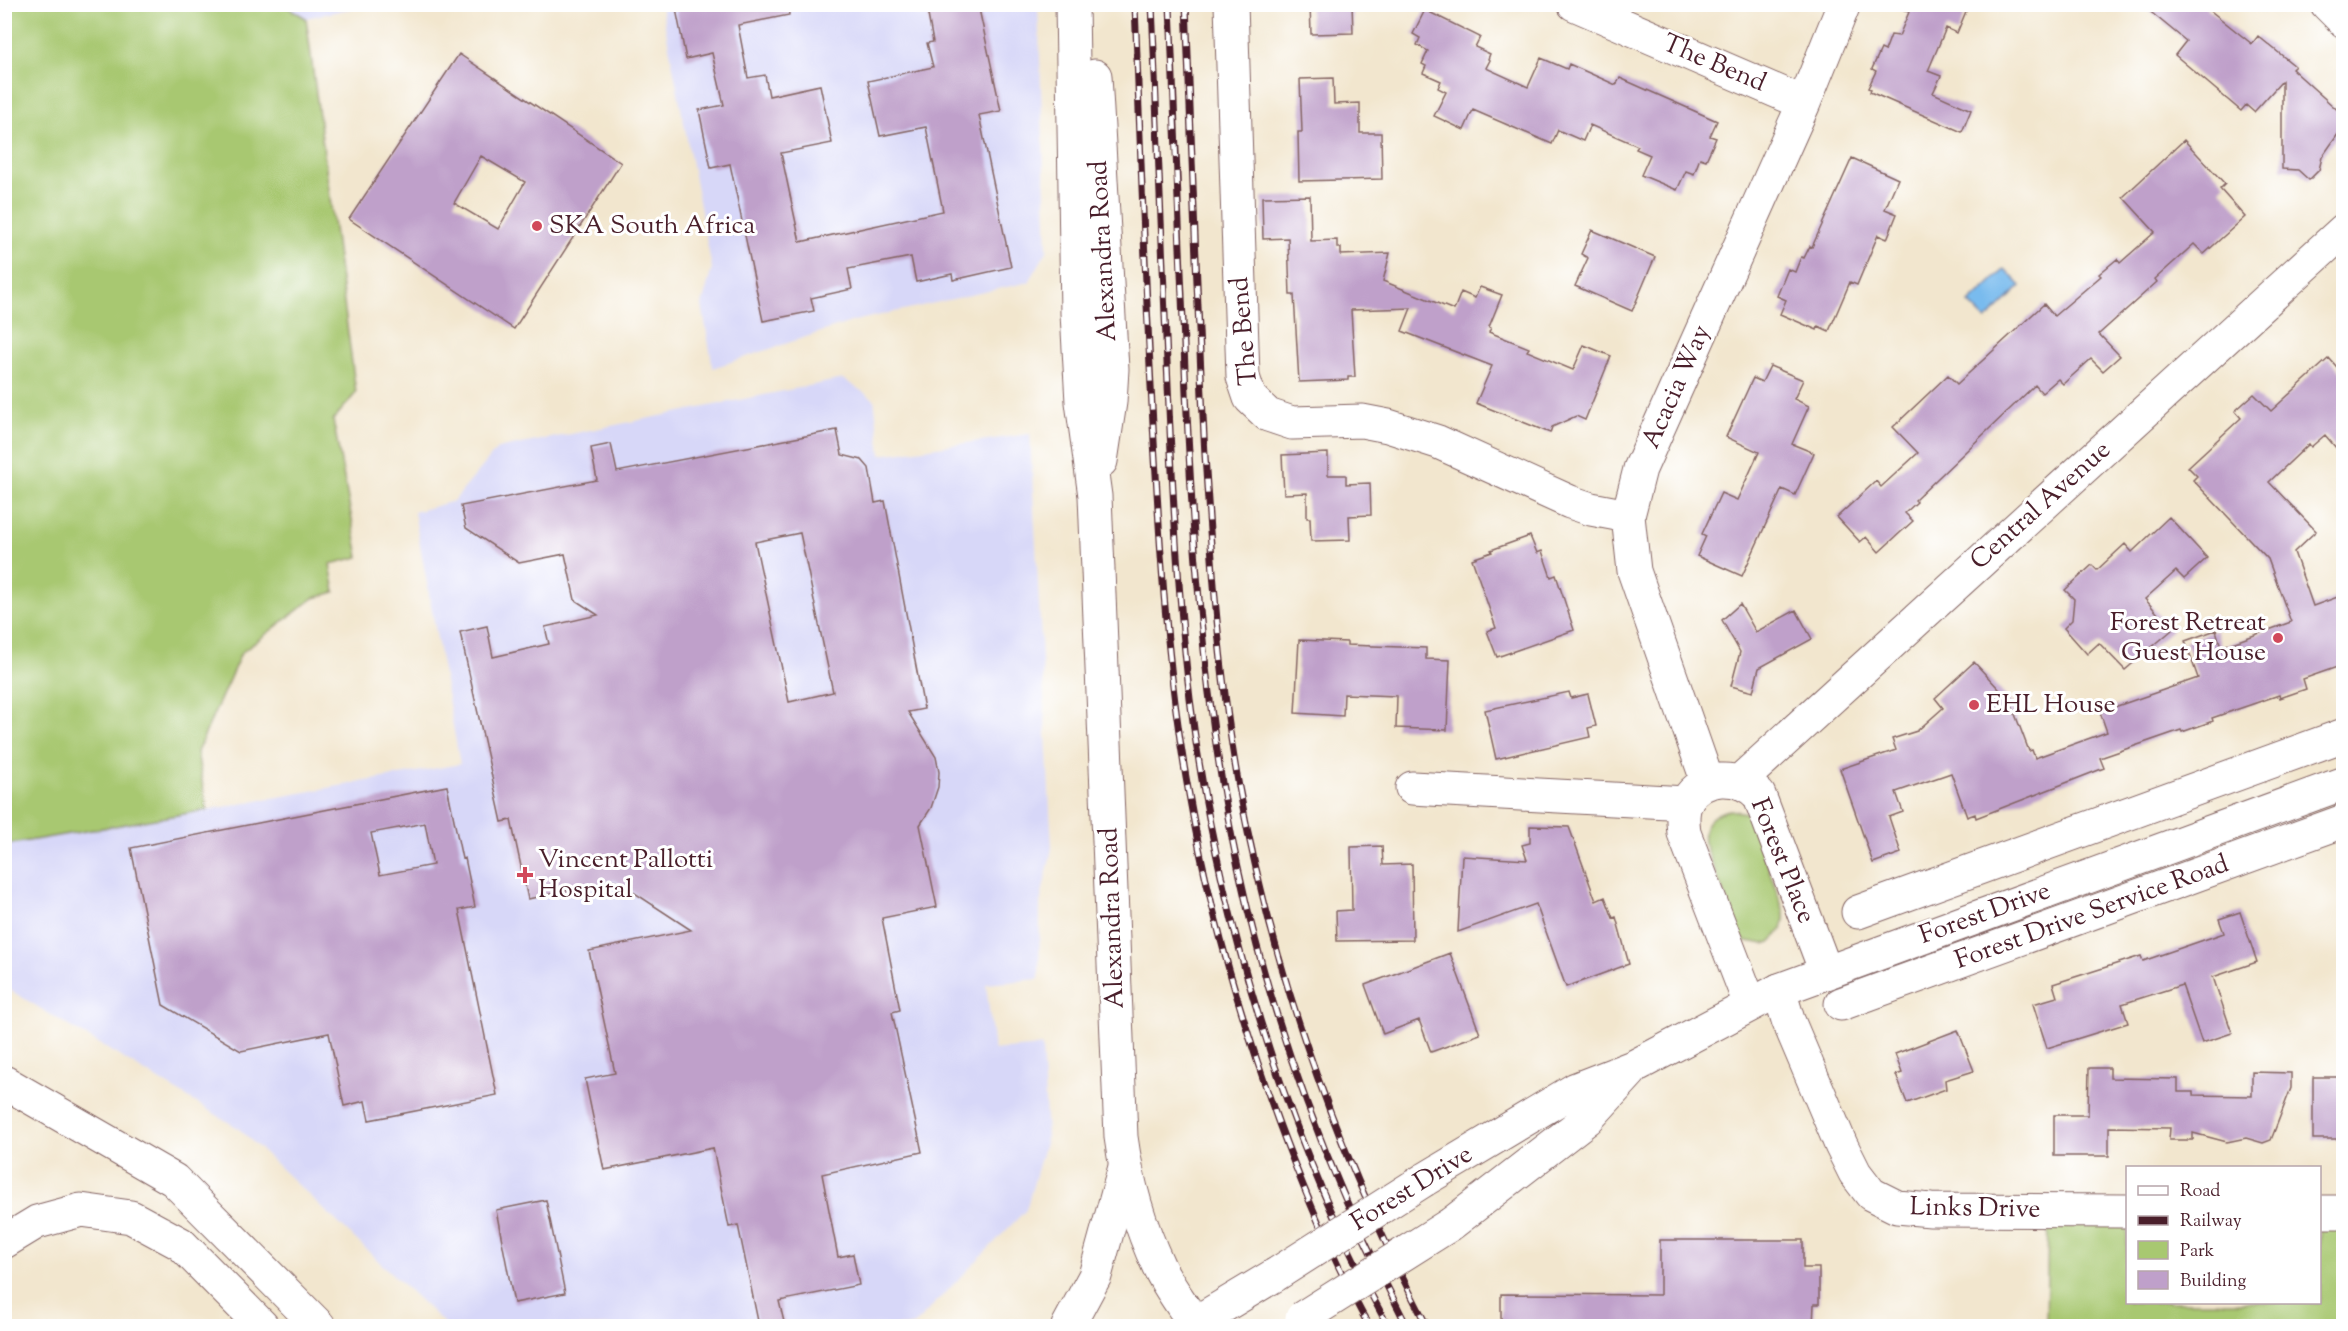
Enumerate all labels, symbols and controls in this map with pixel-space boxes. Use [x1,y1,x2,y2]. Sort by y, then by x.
street label: The Bend [1656,26,1772,102]
street label: Alexandra Road [1081,159,1127,343]
place label: SKA South Africa [549,208,755,245]
marker: SKA South Africa [530,219,544,233]
street label: The Bend [1222,275,1268,387]
street label: Acacia Way [1633,319,1721,455]
street label: Central Avenue [1963,433,2119,579]
place label: Forest Retreat Guest House [2110,605,2266,672]
marker: Forest Retreat Guest House [2271,631,2285,645]
place label: EHL House [1986,687,2116,724]
marker: EHL House [1967,698,1981,712]
street label: Forest Place [1740,793,1824,929]
street label: Alexandra Road [1091,826,1135,1009]
place label: Vincent Pallotti Hospital [538,842,713,909]
street label: Forest Drive Service Road [1951,849,2233,977]
marker: Vincent Pallotti Hospital [516,866,534,884]
street label: Forest Drive [1915,876,2055,952]
street label: Forest Drive [1344,1137,1480,1241]
legend [2126,1166,2321,1304]
text: Road [2180,1179,2220,1205]
street label: Links Drive [1909,1189,2041,1229]
text: Railway [2180,1209,2242,1235]
text: Park [2180,1239,2215,1265]
text: Building [2180,1269,2246,1295]

